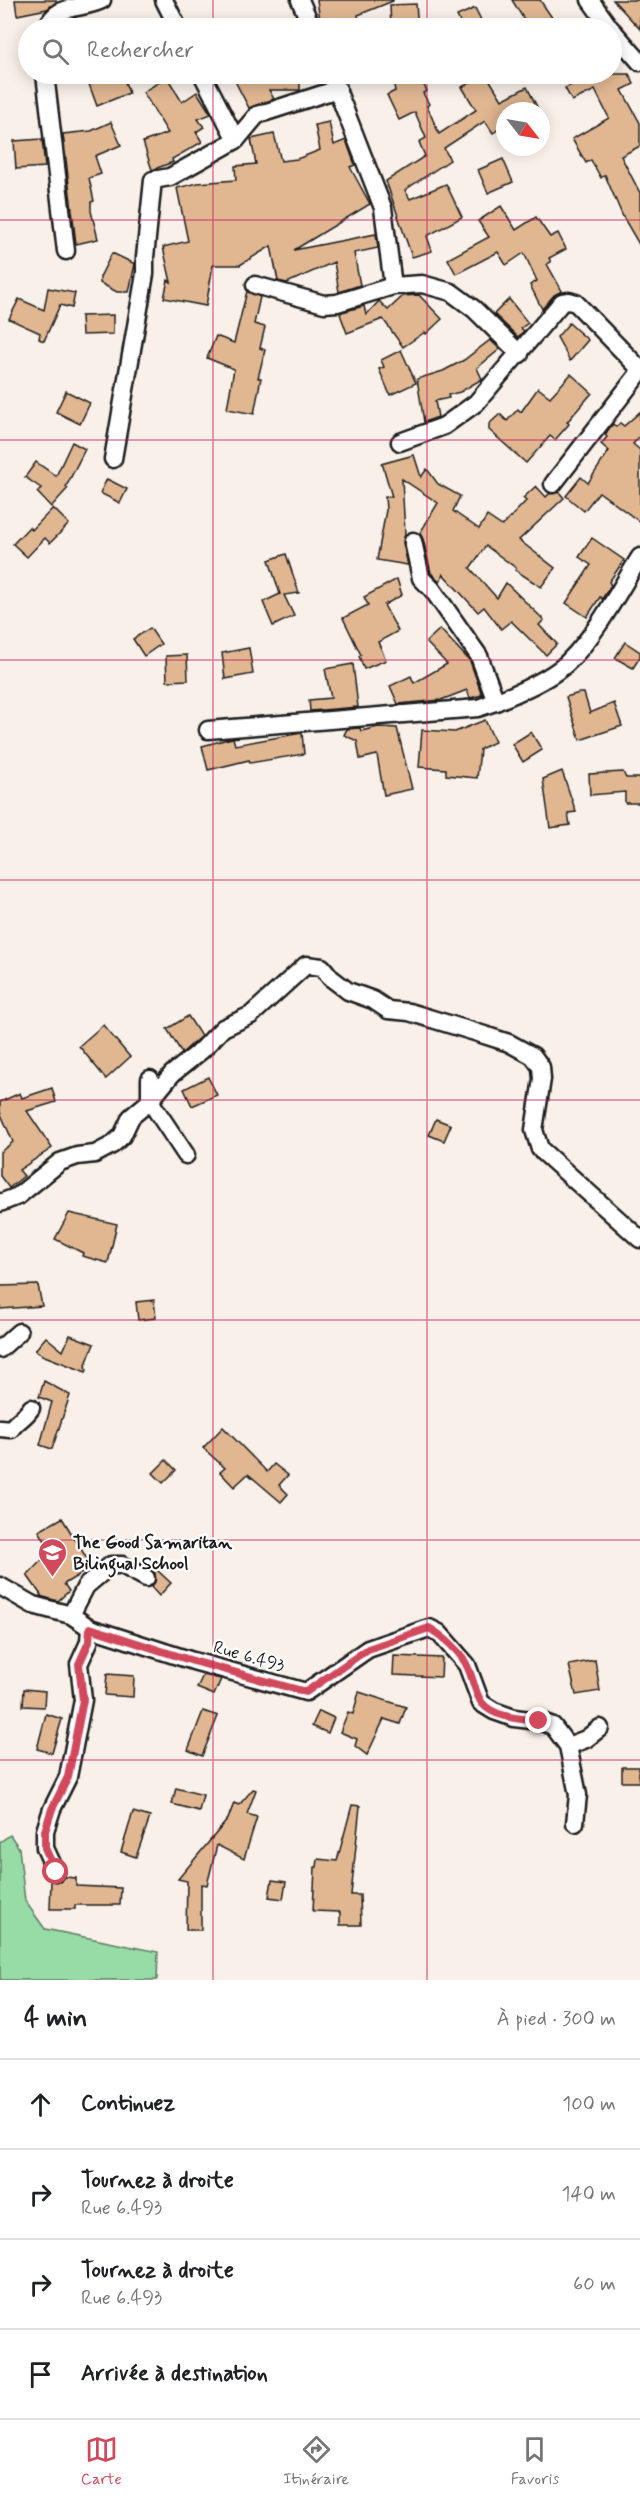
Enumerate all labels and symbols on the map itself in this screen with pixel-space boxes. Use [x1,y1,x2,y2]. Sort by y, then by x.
north arrow [496,102,550,156]
place label: The Good Samaritan Bilingual School [73,1531,233,1578]
school or university icon: The Good Samaritan Bilingual School [36,1536,68,1578]
street label: Rue 6.493 [210,1635,287,1679]
route end [525,1707,551,1733]
route start [42,1858,68,1884]

